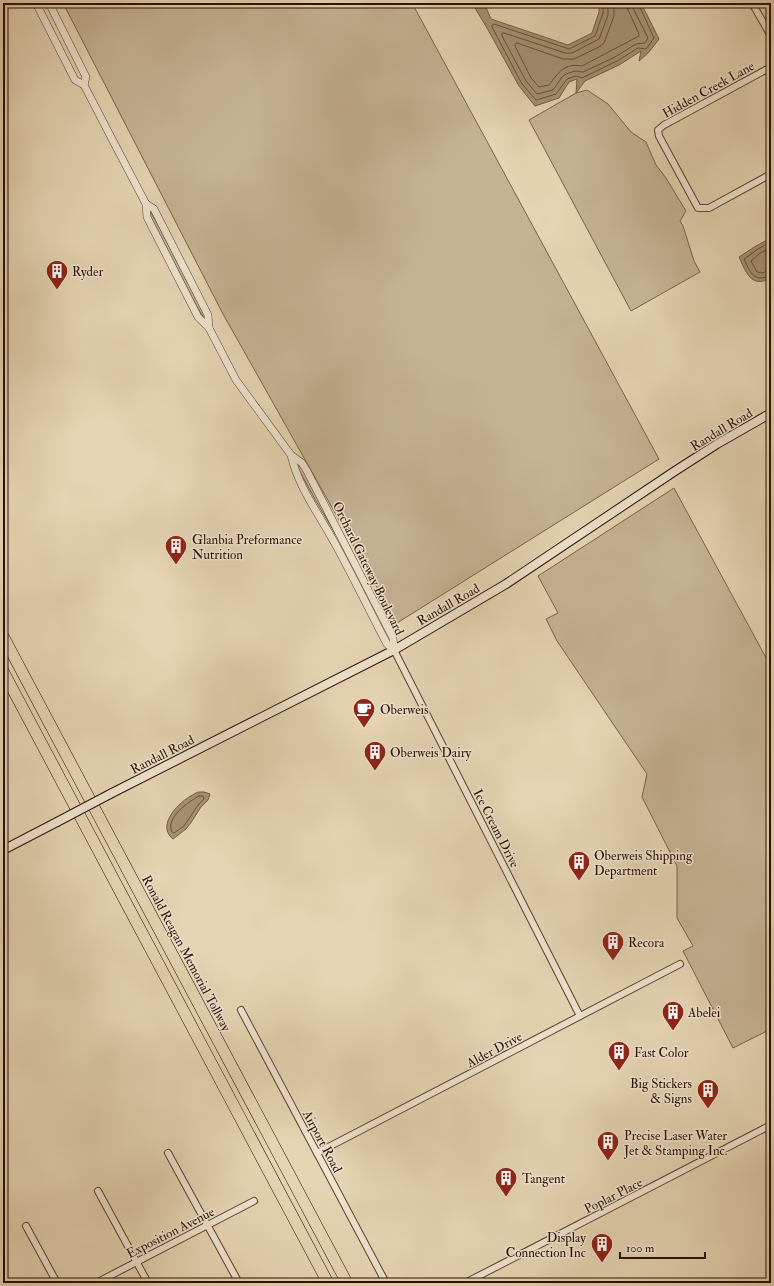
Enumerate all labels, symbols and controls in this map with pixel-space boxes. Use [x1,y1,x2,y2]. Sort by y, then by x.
street label: Hidden Creek Lane [660,58,758,122]
building icon: Ryder [44,258,70,291]
place label: Ryder [72,264,103,281]
street label: Randall Road [688,405,756,455]
street label: Orchard Gateway Boulevard [328,499,408,639]
place label: Glanbia Preformance Nutrition [192,532,302,563]
building icon: Glanbia Preformance Nutrition [163,533,189,566]
street label: Randall Road [414,580,483,629]
cafe icon: Oberweis [351,696,377,729]
place label: Oberweis [380,702,429,718]
street label: Randall Road [128,732,198,778]
building icon: Oberweis Dairy [362,739,388,772]
place label: Oberweis Dairy [390,745,471,762]
street label: Ice Cream Drive [469,786,523,871]
place label: Oberweis Shipping Department [594,848,693,880]
building icon: Oberweis Shipping Department [566,849,592,882]
street label: Ronald Reagan Memorial Tollway [137,873,234,1035]
building icon: Recora [600,929,626,962]
place label: Recora [628,935,665,951]
building icon: Abelei [660,999,686,1032]
place label: Abelei [687,1005,721,1021]
street label: Alder Drive [463,1028,526,1072]
building icon: Fast Color [606,1039,632,1072]
place label: Fast Color [634,1045,689,1061]
place label: Big Stickers & Signs [630,1076,693,1107]
building icon: Big Stickers & Signs [695,1077,721,1110]
street label: Airport Road [298,1107,346,1176]
place label: Precise Laser Water Jet & Stamping Inc. [623,1128,727,1160]
building icon: Precise Laser Water Jet & Stamping Inc. [595,1129,621,1162]
building icon: Tangent [493,1165,519,1198]
place label: Tangent [522,1171,565,1187]
street label: Poplar Place [582,1174,646,1218]
street label: Exposition Avenue [124,1204,218,1263]
place label: Display Connection Inc [506,1230,586,1261]
building icon: Display Connection Inc [589,1231,615,1264]
scale bar [620,1234,705,1260]
text: 100 m [626,1241,655,1256]

